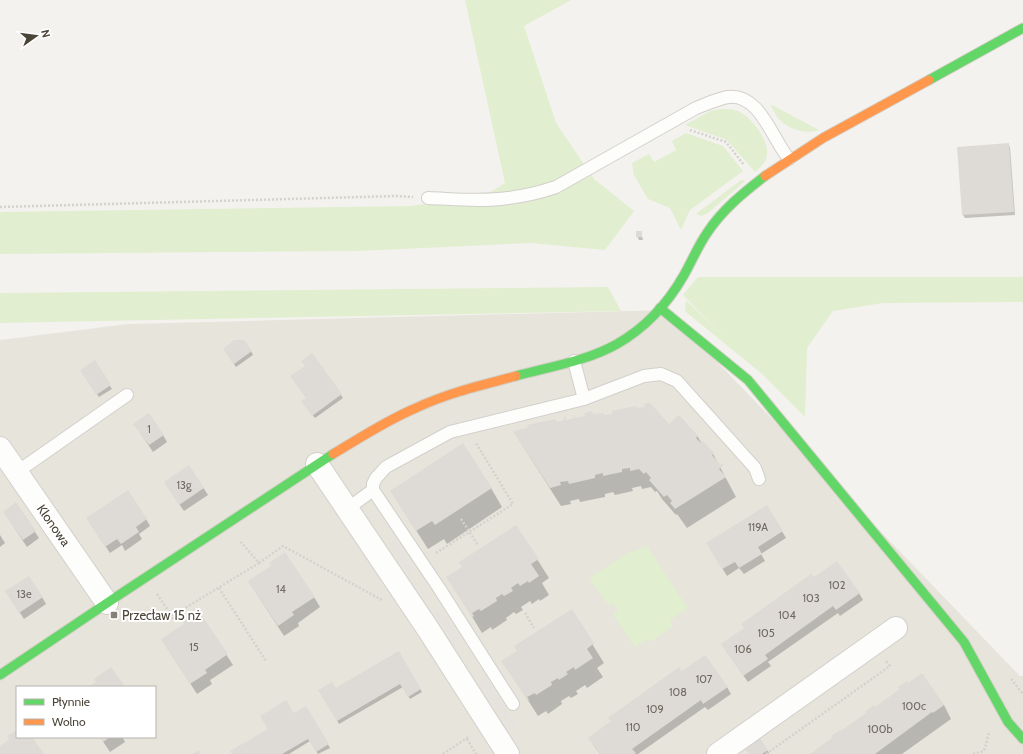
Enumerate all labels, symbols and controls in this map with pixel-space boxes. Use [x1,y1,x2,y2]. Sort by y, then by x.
north arrow [16,16,56,56]
text: N [38,28,53,39]
house number: 1 [147,422,151,436]
house number: 13g [176,478,192,492]
street label: Klonowa [34,501,75,550]
house number: 119A [748,520,768,534]
house number: 102 [828,578,846,592]
house number: 14 [276,582,287,596]
house number: 13e [16,587,32,601]
house number: 103 [802,591,820,605]
place label: Przecław 15 nż [122,607,201,623]
house number: 104 [778,608,796,622]
marker: Przecław 15 nż [109,610,119,620]
house number: 105 [757,626,775,640]
house number: 15 [189,640,199,654]
house number: 106 [734,642,752,656]
house number: 107 [696,672,713,686]
house number: 108 [669,685,687,699]
legend [16,686,156,738]
text: Płynnie [52,694,90,709]
house number: 100c [902,699,926,713]
house number: 109 [646,702,664,716]
text: Wolno [52,714,86,729]
house number: 110 [626,720,641,734]
house number: 100b [867,722,893,736]

